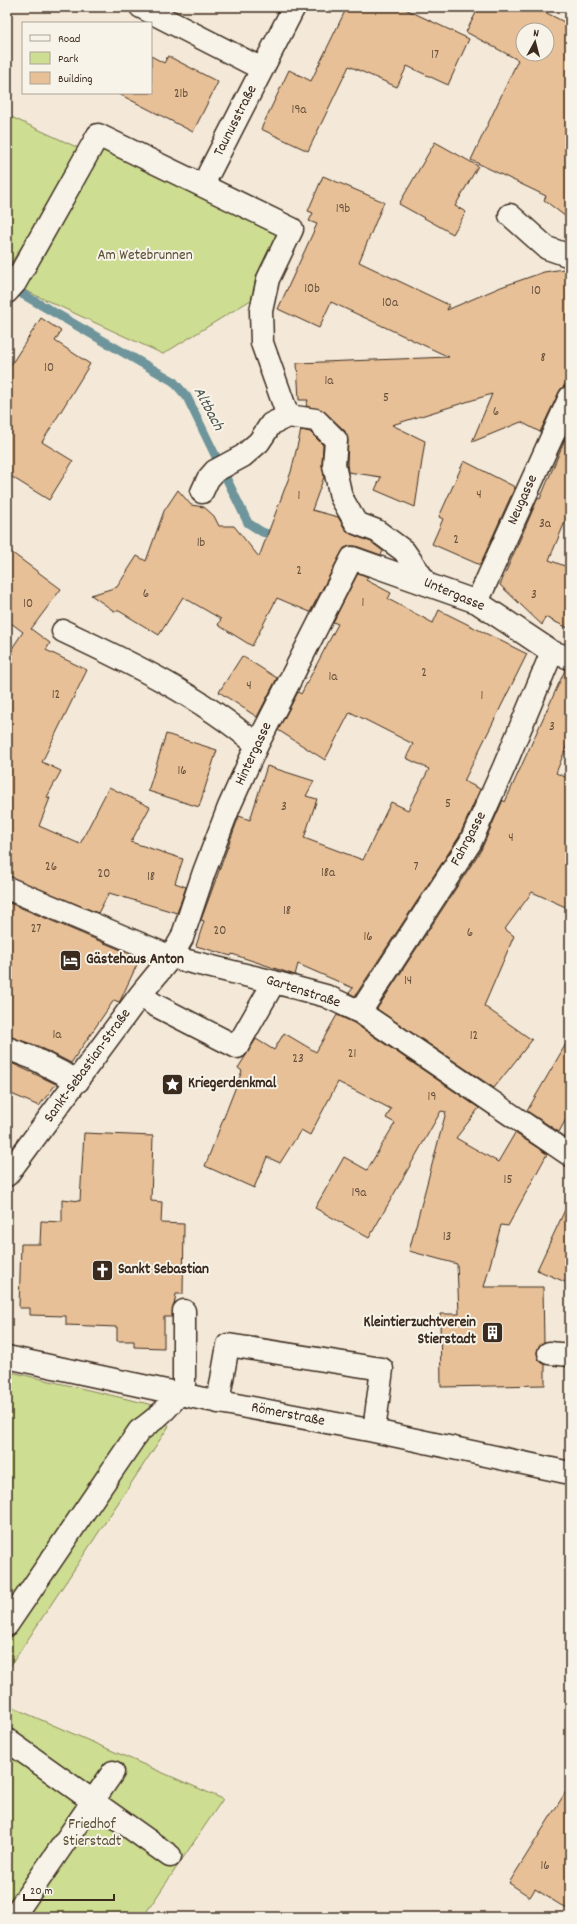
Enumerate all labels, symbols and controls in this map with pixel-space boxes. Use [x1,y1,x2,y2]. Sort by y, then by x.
legend [22,22,152,94]
north arrow [515,22,555,62]
text: N [532,26,540,42]
text: Road [58,31,80,48]
house number: 17 [431,46,439,65]
text: Park [58,51,79,68]
text: Building [58,71,93,88]
street label: Taunusstraße [209,81,264,160]
house number: 21b [174,85,188,104]
house number: 19a [292,101,307,120]
house number: 19b [336,200,351,219]
park label: Am Wetebrunnen [97,245,193,267]
house number: 10b [304,280,320,299]
house number: 10 [531,282,541,301]
house number: 10a [382,294,399,313]
house number: 8 [540,349,546,368]
house number: 10 [44,359,54,378]
house number: 1a [325,372,334,391]
water label: Altbach [187,383,229,436]
house number: 5 [383,389,389,408]
house number: 6 [493,403,499,422]
street label: Neugasse [502,471,544,529]
house number: 4 [476,486,482,505]
house number: 1 [298,487,300,506]
house number: 3a [539,515,552,534]
house number: 2 [453,531,459,550]
house number: 1b [197,534,206,553]
house number: 2 [296,562,302,581]
street label: Untergasse [420,572,488,618]
house number: 6 [143,585,149,604]
house number: 3 [531,586,537,605]
house number: 1 [362,594,364,613]
house number: 10 [23,595,33,614]
house number: 2 [421,664,427,683]
house number: 1a [329,668,338,687]
house number: 4 [246,677,252,696]
house number: 12 [52,686,60,705]
house number: 1 [481,687,483,706]
street label: Hintergasse [230,718,278,789]
house number: 3 [549,718,555,737]
house number: 16 [177,762,187,781]
house number: 5 [445,795,451,814]
house number: 3 [281,798,287,817]
street label: Fahrgasse [445,807,493,870]
house number: 4 [508,829,514,848]
house number: 26 [45,858,57,877]
house number: 7 [414,858,419,877]
house number: 18a [321,864,336,883]
house number: 20 [98,865,110,884]
house number: 18 [147,868,155,887]
house number: 18 [283,902,291,921]
house number: 27 [31,920,41,939]
house number: 20 [214,922,226,941]
house number: 6 [467,924,473,943]
house number: 16 [363,928,373,947]
hotel icon: Gästehaus Anton [57,947,83,973]
place label: Gästehaus Anton [86,949,184,971]
street label: Gartenstraße [263,970,344,1015]
house number: 14 [404,972,412,991]
street label: Sankt-Sebastian-Straße [39,1004,137,1128]
house number: 1a [53,1026,62,1045]
house number: 12 [470,1027,478,1046]
house number: 21 [348,1045,356,1064]
house number: 23 [292,1050,304,1069]
place icon: Kriegerdenkmal [159,1071,185,1097]
place label: Kriegerdenkmal [188,1073,277,1095]
house number: 19 [428,1088,436,1107]
house number: 15 [504,1171,512,1190]
house number: 19a [352,1184,367,1203]
house number: 13 [443,1228,451,1247]
church icon: Sankt Sebastian [89,1257,115,1283]
place label: Sankt Sebastian [118,1259,209,1281]
place label: Kleintierzuchtverein Stierstadt [363,1312,476,1351]
building icon: Kleintierzuchtverein Stierstadt [479,1319,505,1345]
street label: Römerstraße [249,1397,327,1433]
park label: Friedhof Stierstadt [63,1814,122,1853]
house number: 16 [540,1857,550,1876]
scale bar [24,1876,114,1902]
text: 20 m [30,1883,53,1900]

